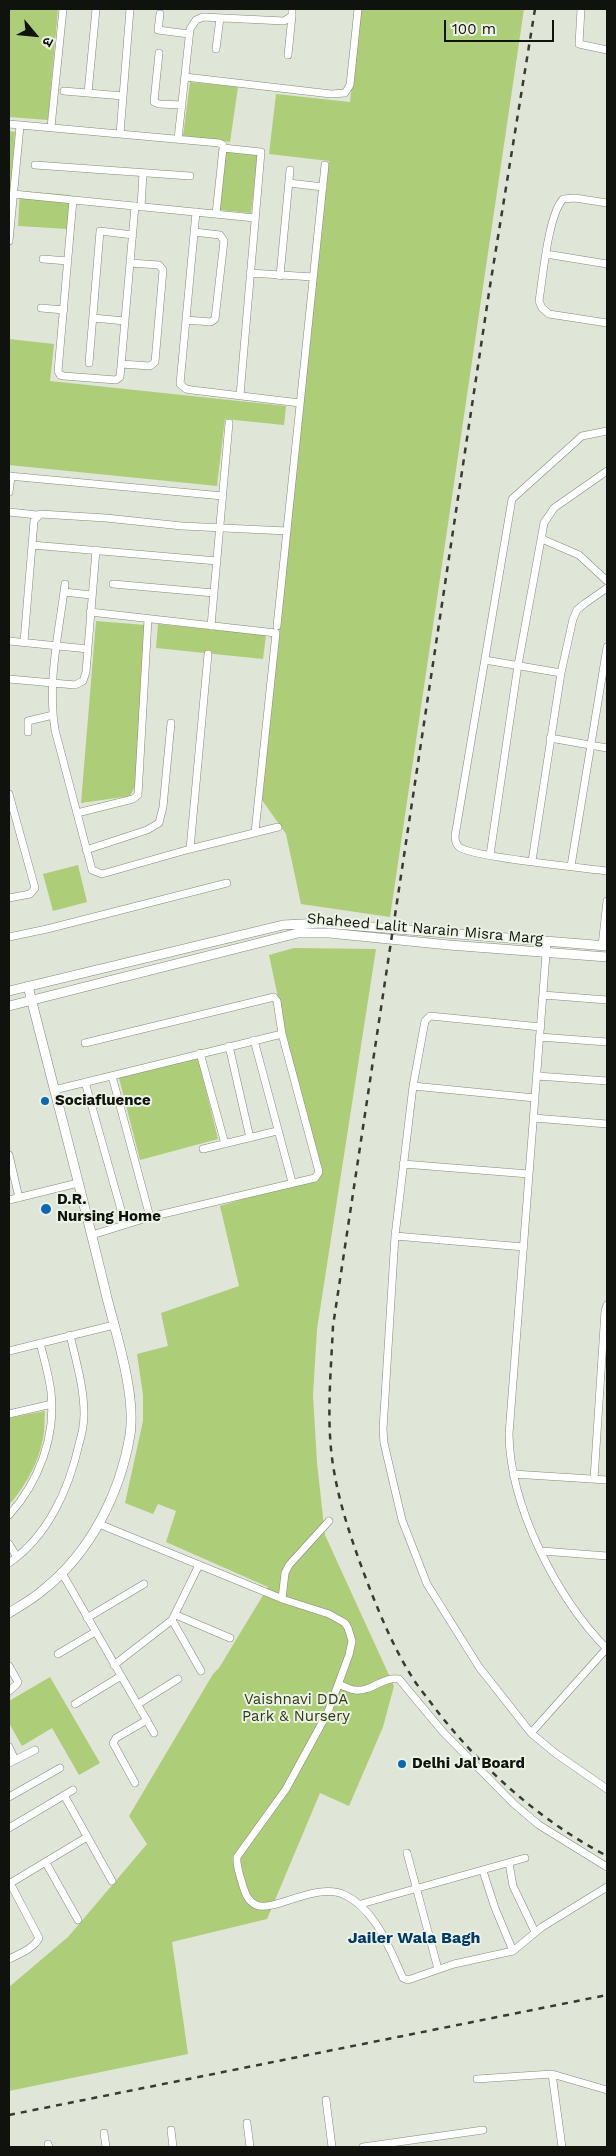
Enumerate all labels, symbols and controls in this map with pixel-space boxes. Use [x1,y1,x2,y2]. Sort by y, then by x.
north arrow [10,10,60,60]
scale bar [446,10,556,42]
text: 100 m [452,20,496,38]
text: उ [39,35,57,49]
street label: Shaheed Lalit Narain Misra Marg [306,910,544,948]
place label: Sociafluence [55,1092,151,1110]
marker: Sociafluence [39,1095,51,1107]
place label: D.R. Nursing Home [57,1191,161,1226]
marker: D.R. Nursing Home [39,1202,53,1216]
park label: Vaishnavi DDA Park & Nursery [242,1691,350,1726]
place label: Delhi Jal Board [412,1755,525,1773]
marker: Delhi Jal Board [396,1758,408,1770]
district label: Jailer Wala Bagh [348,1928,480,1948]

